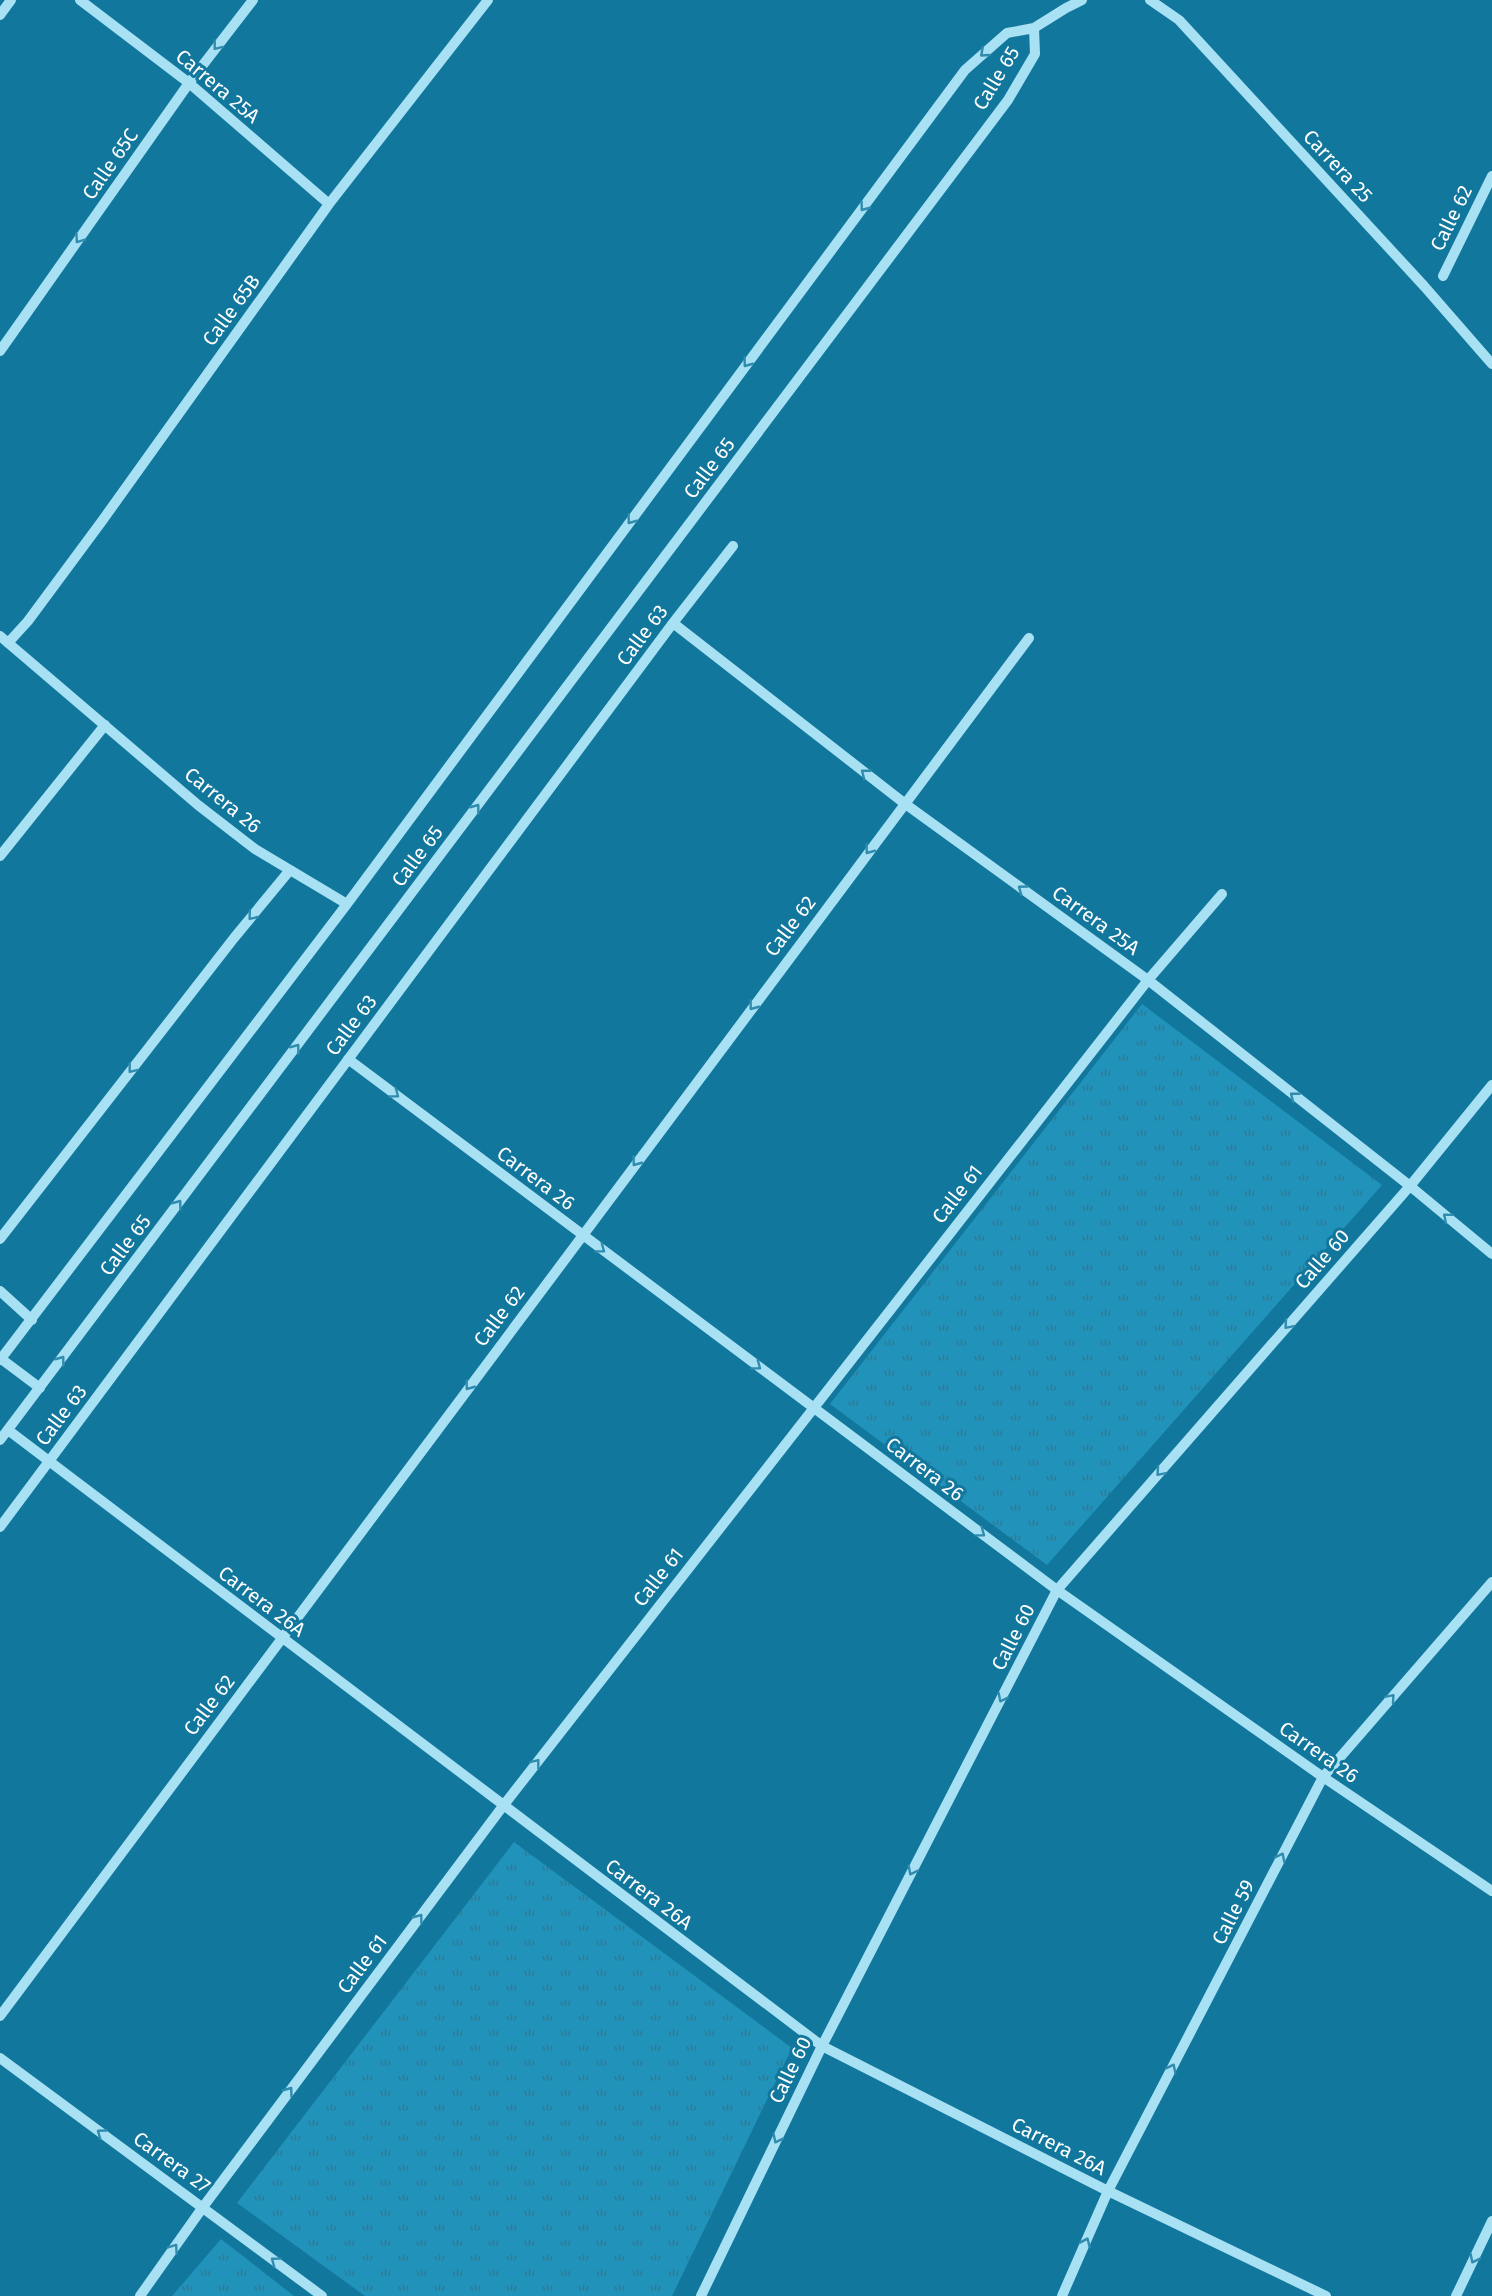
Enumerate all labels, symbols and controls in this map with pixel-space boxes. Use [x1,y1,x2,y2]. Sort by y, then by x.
one-way arrow [213,40,224,51]
street label: Calle 65 [968,42,1024,114]
street label: Carrera 25A [171,44,265,128]
one-way arrow [979,46,990,57]
street label: Calle 65C [77,124,143,204]
street label: Carrera 25 [1298,125,1378,207]
street label: Calle 62 [1425,181,1477,255]
one-way arrow [860,200,871,211]
one-way arrow [75,232,86,243]
street label: Calle 65B [197,270,265,350]
one-way arrow [744,357,755,368]
street label: Calle 65 [678,433,740,503]
one-way arrow [628,513,639,524]
street label: Calle 63 [611,600,673,670]
street label: Carrera 26 [180,762,266,838]
one-way arrow [861,769,872,780]
one-way arrow [468,804,479,815]
street label: Calle 65 [386,821,448,891]
one-way arrow [865,843,876,854]
street label: Carrera 25A [1048,880,1145,960]
one-way arrow [1018,885,1029,896]
street label: Calle 62 [759,891,821,961]
one-way arrow [249,909,260,920]
street label: Calle 63 [320,990,382,1060]
one-way arrow [749,999,760,1010]
one-way arrow [288,1044,299,1055]
one-way arrow [128,1062,139,1073]
one-way arrow [388,1087,399,1098]
one-way arrow [1290,1092,1301,1103]
street label: Carrera 26 [492,1141,580,1215]
one-way arrow [633,1156,644,1167]
street label: Calle 61 [927,1160,987,1228]
one-way arrow [171,1200,182,1211]
street label: Calle 65 [94,1210,156,1280]
one-way arrow [1443,1213,1454,1224]
street label: Calle 60 [1290,1224,1354,1294]
one-way arrow [595,1242,606,1253]
street label: Calle 62 [468,1281,530,1351]
one-way arrow [1284,1318,1295,1329]
one-way arrow [54,1356,65,1367]
one-way arrow [751,1359,762,1370]
one-way arrow [466,1379,477,1390]
street label: Calle 63 [30,1380,92,1450]
street label: Carrera 26 [881,1432,969,1506]
one-way arrow [1156,1465,1167,1476]
one-way arrow [974,1525,985,1536]
street label: Calle 61 [628,1543,688,1611]
street label: Carrera 26A [214,1560,311,1642]
street label: Calle 60 [986,1600,1040,1674]
street label: Calle 62 [178,1670,240,1740]
one-way arrow [997,1691,1009,1702]
one-way arrow [1384,1694,1395,1705]
street label: Carrera 26 [1275,1716,1363,1788]
one-way arrow [529,1758,540,1769]
street label: Carrera 26A [601,1853,698,1935]
one-way arrow [1274,1853,1285,1864]
one-way arrow [908,1865,919,1875]
street label: Calle 59 [1206,1875,1260,1949]
one-way arrow [411,1914,422,1925]
street label: Calle 61 [332,1930,392,1998]
street label: Calle 60 [764,2033,816,2107]
one-way arrow [1165,2063,1176,2074]
one-way arrow [282,2087,293,2098]
street label: Carrera 26A [1008,2112,1111,2180]
street label: Carrera 27 [129,2126,215,2198]
one-way arrow [97,2129,108,2140]
one-way arrow [772,2132,784,2143]
one-way arrow [1079,2238,1091,2249]
one-way arrow [167,2244,178,2255]
one-way arrow [1469,2252,1481,2263]
one-way arrow [270,2257,281,2268]

